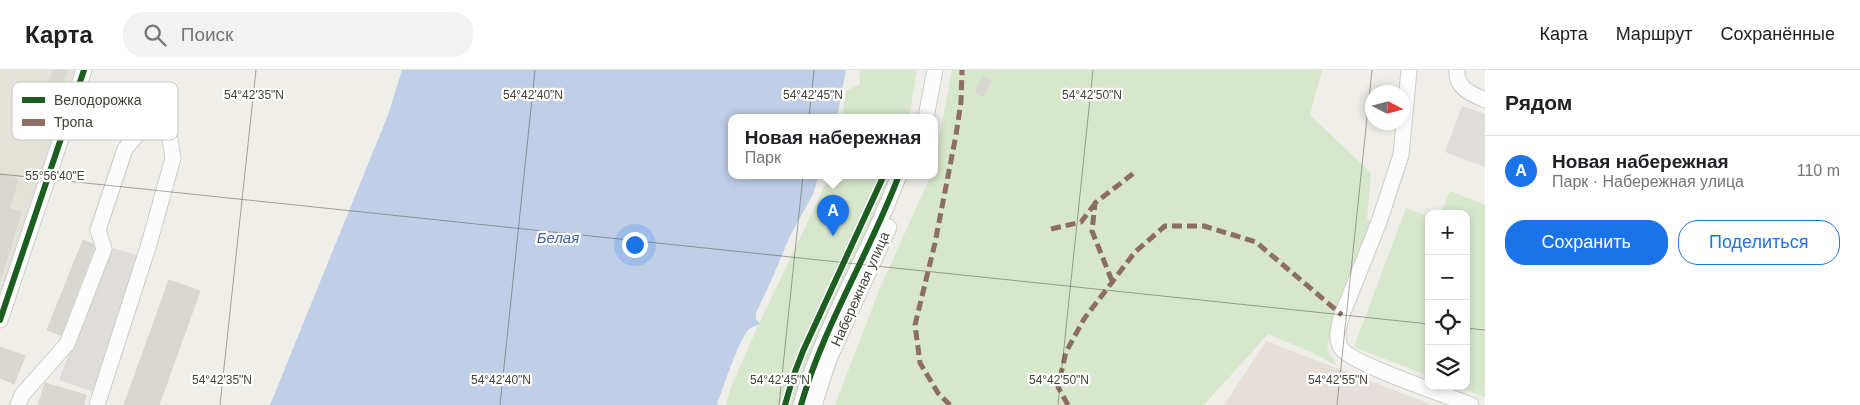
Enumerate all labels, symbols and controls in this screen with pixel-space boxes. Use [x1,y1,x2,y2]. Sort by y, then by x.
search box [123,12,473,57]
text: Карта [25,21,93,48]
icon: search [141,21,169,49]
text: Поиск [181,24,233,45]
text: Карта [1540,24,1588,44]
text: Маршрут [1616,24,1692,44]
text: Сохранённые [1720,24,1835,44]
legend [12,82,178,140]
north arrow [1365,85,1410,130]
text: 54°42'35"N [224,88,284,102]
text: 54°42'40"N [503,88,563,102]
text: 54°42'45"N [783,88,843,102]
text: 54°42'50"N [1062,88,1122,102]
text: Рядом [1505,91,1572,114]
text: Велодорожка [54,92,142,108]
text: Тропа [54,114,93,130]
popup [728,114,938,179]
text: Новая набережная [745,127,921,148]
text: Парк [745,149,781,166]
text: Новая набережная [1552,151,1729,172]
text: A [1515,162,1527,179]
text: 110 m [1797,162,1840,179]
text: 55°56'40"E [25,169,85,183]
text: Парк · Набережная улица [1552,173,1744,190]
pin: A [817,195,849,236]
map controls [1425,210,1470,390]
button: + [1425,210,1470,255]
button: Сохранить [1505,220,1668,265]
button: Поделиться [1678,220,1840,265]
water label: Белая [537,229,579,246]
street label: Набережная улица [828,229,893,349]
your location [622,232,648,258]
button: − [1425,255,1470,300]
button: locate [1425,300,1470,345]
button: layers [1425,345,1470,390]
text: 54°42'35"N [192,373,252,387]
text: 54°42'40"N [471,373,531,387]
text: 54°42'45"N [750,373,810,387]
text: 54°42'50"N [1029,373,1089,387]
text: 54°42'55"N [1308,373,1368,387]

